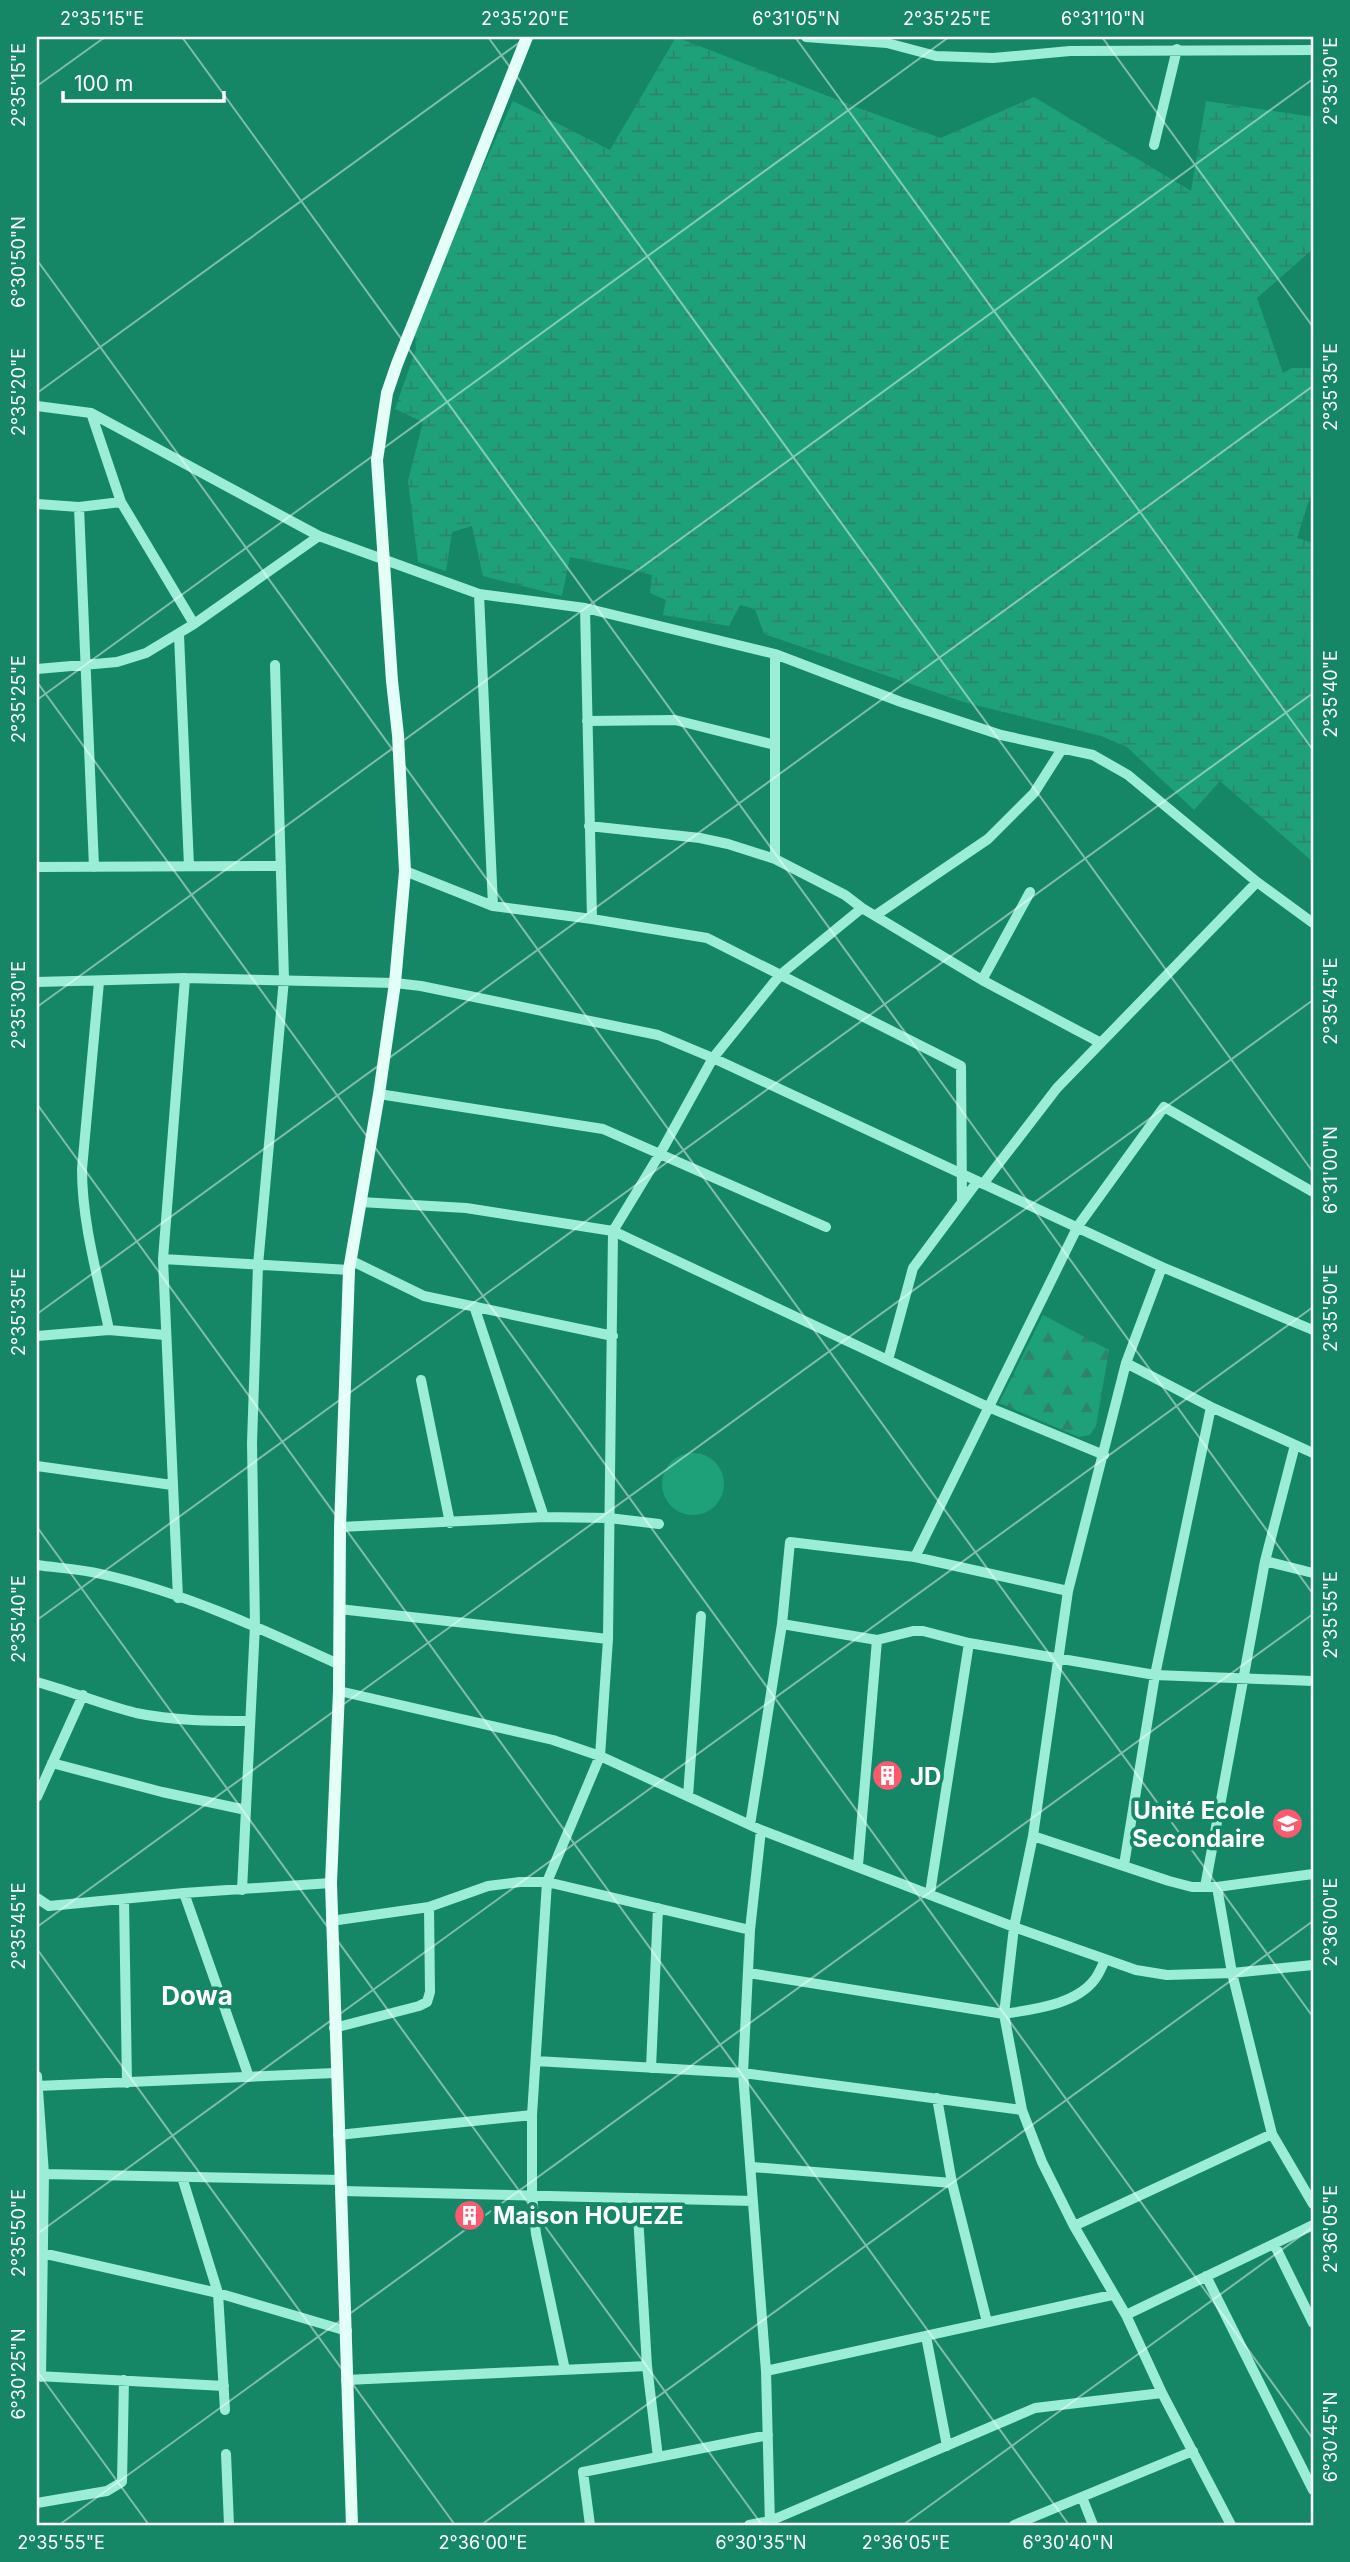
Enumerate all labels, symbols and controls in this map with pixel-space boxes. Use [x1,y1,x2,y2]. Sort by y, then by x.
text: 2°35'15"E [60,8,144,29]
text: 2°35'20"E [481,8,569,29]
text: 6°31'05"N [752,8,840,29]
text: 2°35'25"E [903,8,991,29]
text: 6°31'10"N [1061,8,1145,29]
text: 2°35'30"E [1320,37,1341,125]
text: 2°35'15"E [8,43,29,127]
scale bar [63,60,224,104]
text: 100 m [74,71,133,96]
text: 6°30'50"N [8,216,29,308]
text: 2°35'35"E [1320,343,1341,431]
text: 2°35'20"E [8,348,29,436]
text: 2°35'40"E [1320,650,1341,738]
text: 2°35'25"E [8,655,29,743]
text: 2°35'45"E [1320,957,1341,1045]
text: 2°35'30"E [8,961,29,1049]
text: 6°31'00"N [1320,1126,1341,1214]
text: 2°35'50"E [1320,1264,1341,1352]
text: 2°35'35"E [8,1268,29,1356]
text: 2°35'55"E [1320,1571,1341,1659]
text: 2°35'40"E [8,1575,29,1663]
building icon: JD [870,1759,904,1793]
place label: JD [910,1762,941,1791]
place label: Unité Ecole Secondaire [1132,1796,1265,1853]
school or university icon: Unité Ecole Secondaire [1271,1807,1305,1841]
text: 2°36'00"E [1320,1878,1341,1966]
text: 2°35'45"E [8,1882,29,1970]
district label: Dowa [161,1980,233,2011]
text: 2°36'05"E [1320,2185,1341,2273]
text: 2°35'50"E [8,2189,29,2277]
building icon: Maison HOUEZE [453,2198,487,2232]
place label: Maison HOUEZE [493,2201,684,2230]
text: 6°30'25"N [8,2328,29,2420]
text: 6°30'45"N [1320,2392,1341,2482]
text: 2°35'55"E [17,2532,105,2553]
text: 2°36'00"E [439,2532,527,2553]
text: 6°30'35"N [715,2532,807,2553]
text: 2°36'05"E [862,2532,950,2553]
text: 6°30'40"N [1022,2532,1114,2553]

